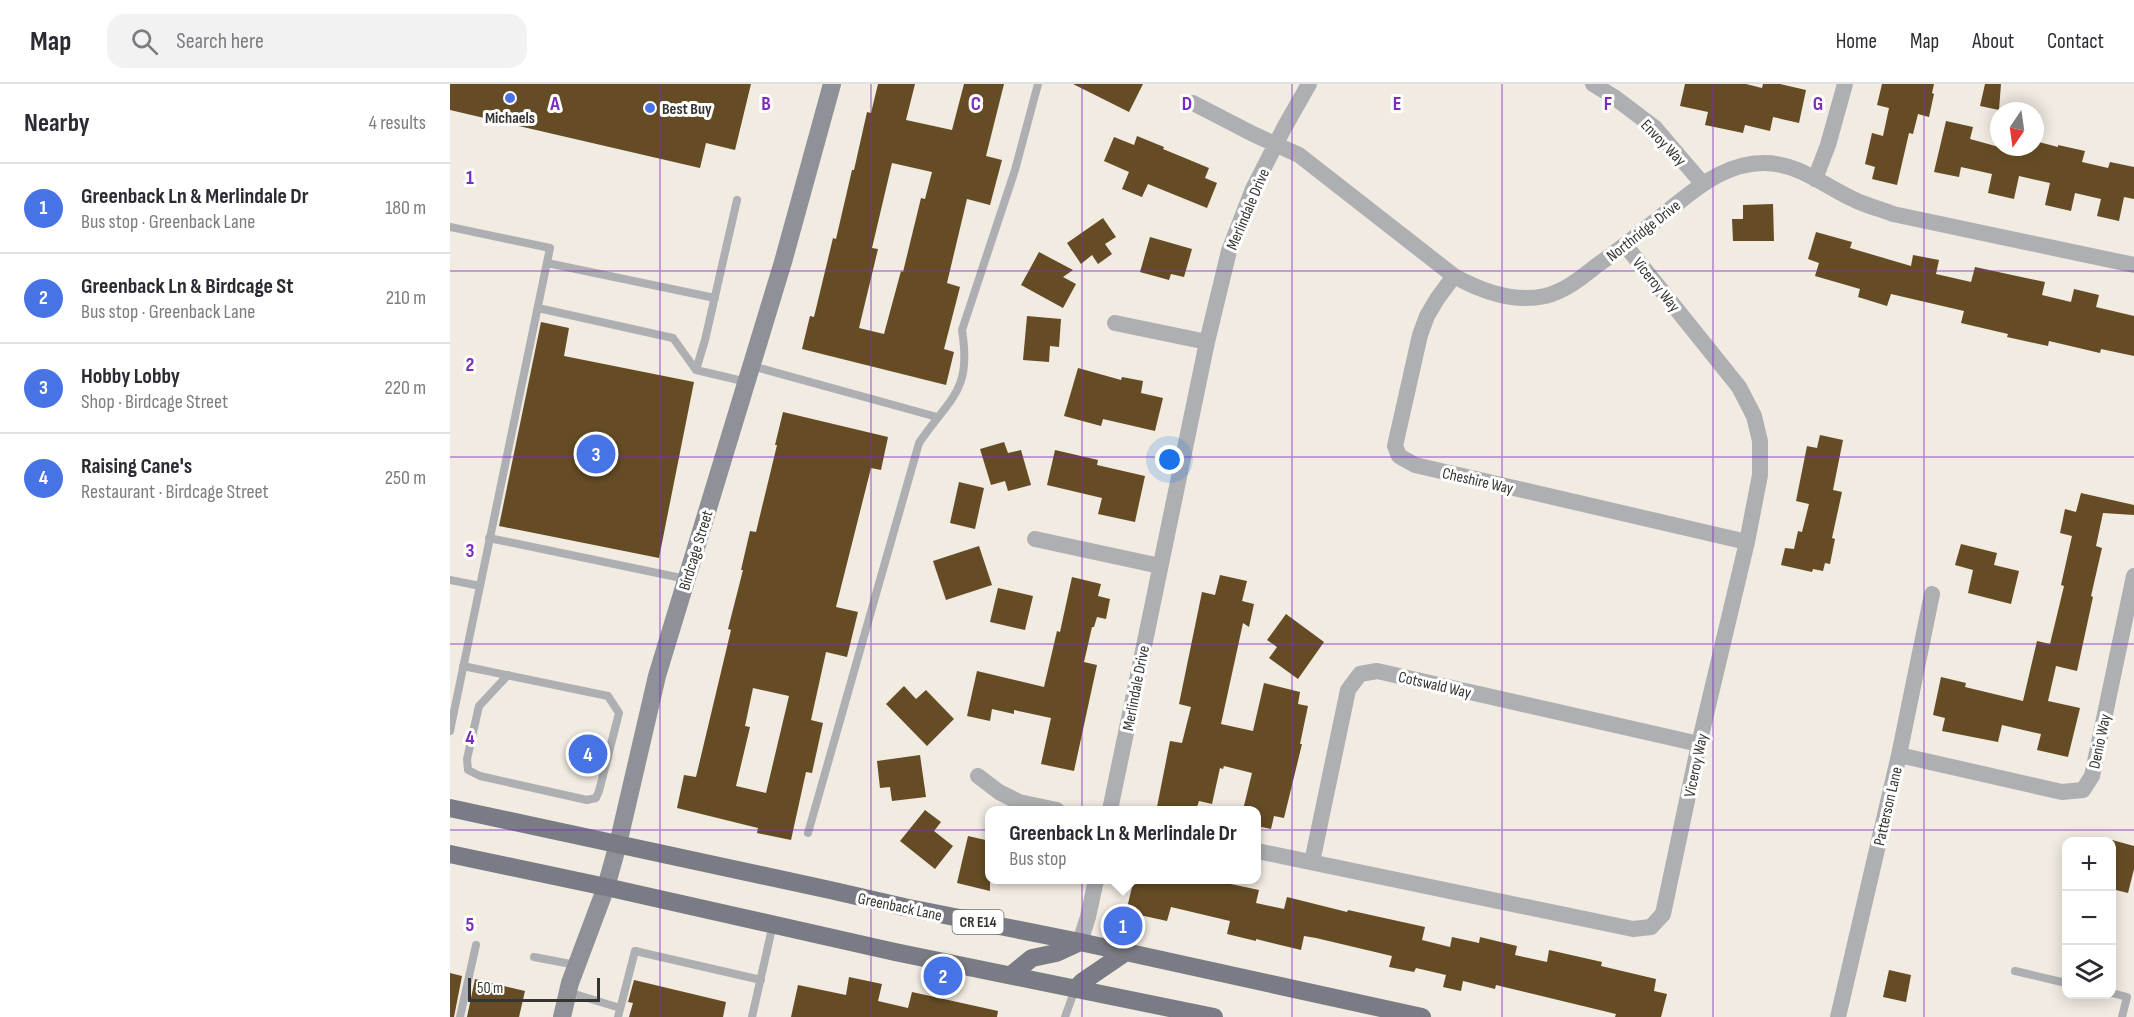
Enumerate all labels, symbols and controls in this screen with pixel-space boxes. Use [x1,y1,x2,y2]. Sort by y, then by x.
search box [107,14,527,68]
text: Map [30,25,71,58]
icon: search [128,25,161,58]
text: Search here [176,28,264,55]
text: Home [1836,29,1877,54]
text: Map [1910,29,1939,54]
text: About [1972,29,2014,54]
text: Contact [2047,29,2104,54]
marker: Michaels [503,91,517,105]
text: A [549,92,560,116]
text: B [761,92,771,116]
text: C [971,92,981,116]
text: D [1182,92,1192,116]
text: E [1393,92,1401,116]
text: F [1604,92,1612,116]
text: G [1813,92,1823,116]
place label: Best Buy [662,100,712,119]
marker: Best Buy [643,101,657,115]
north arrow [1990,102,2044,156]
text: Nearby [24,108,90,139]
place label: Michaels [485,109,535,128]
text: 4 results [369,111,426,135]
street label: Envoy Way [1636,116,1690,170]
text: 1 [466,166,474,190]
street label: Merlindale Drive [1223,166,1274,253]
text: Greenback Ln & Merlindale Dr [81,183,308,210]
text: 1 [40,196,47,220]
text: 180 m [385,196,426,220]
street label: Northridge Drive [1603,196,1685,266]
text: Bus stop · Greenback Lane [81,210,255,234]
street label: Viceroy Way [1628,254,1684,316]
text: Greenback Ln & Birdcage St [81,273,294,300]
text: 2 [39,286,48,310]
text: 210 m [386,286,426,310]
text: Bus stop · Greenback Lane [81,300,255,324]
text: 2 [466,353,474,377]
text: Hobby Lobby [81,363,180,390]
text: 3 [39,376,48,400]
text: 220 m [385,376,426,400]
text: Shop · Birdcage Street [81,390,228,414]
pin: 3 [576,432,616,476]
your location [1155,445,1184,474]
text: Raising Cane's [81,453,192,480]
street label: Cheshire Way [1440,464,1515,499]
text: 4 [39,466,48,490]
text: 250 m [385,466,426,490]
text: Restaurant · Birdcage Street [81,480,269,504]
street label: Birdcage Street [675,508,718,593]
text: 3 [466,539,475,563]
street label: Merlindale Drive [1119,644,1154,733]
street label: Cotswald Way [1396,668,1473,703]
street label: Denio Way [2085,712,2116,770]
text: 4 [465,726,475,750]
pin: 4 [568,732,608,776]
street label: Viceroy Way [1680,732,1712,799]
street label: Patterson Lane [1870,765,1907,848]
popup [985,806,1261,884]
text: Greenback Ln & Merlindale Dr [1009,820,1237,847]
map controls [2062,837,2116,999]
button: + [2062,837,2116,891]
text: Bus stop [1009,847,1067,871]
street label: Greenback Lane [856,889,943,926]
button: − [2062,891,2116,945]
pin: 1 [1104,904,1142,948]
road number: CR E14 [952,910,1004,934]
text: 5 [466,913,475,937]
button: layers [2062,945,2116,999]
pin: 2 [924,954,962,998]
scale bar [468,975,600,1002]
text: 50 m [477,979,503,998]

